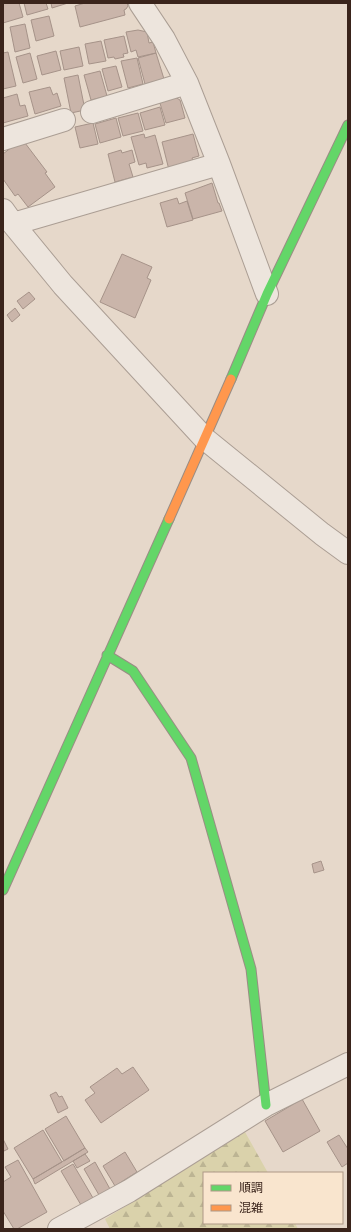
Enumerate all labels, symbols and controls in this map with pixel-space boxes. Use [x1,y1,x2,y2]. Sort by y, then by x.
legend [203,1172,343,1224]
text: 順調 [239,1178,263,1195]
text: 混雑 [239,1198,263,1215]

